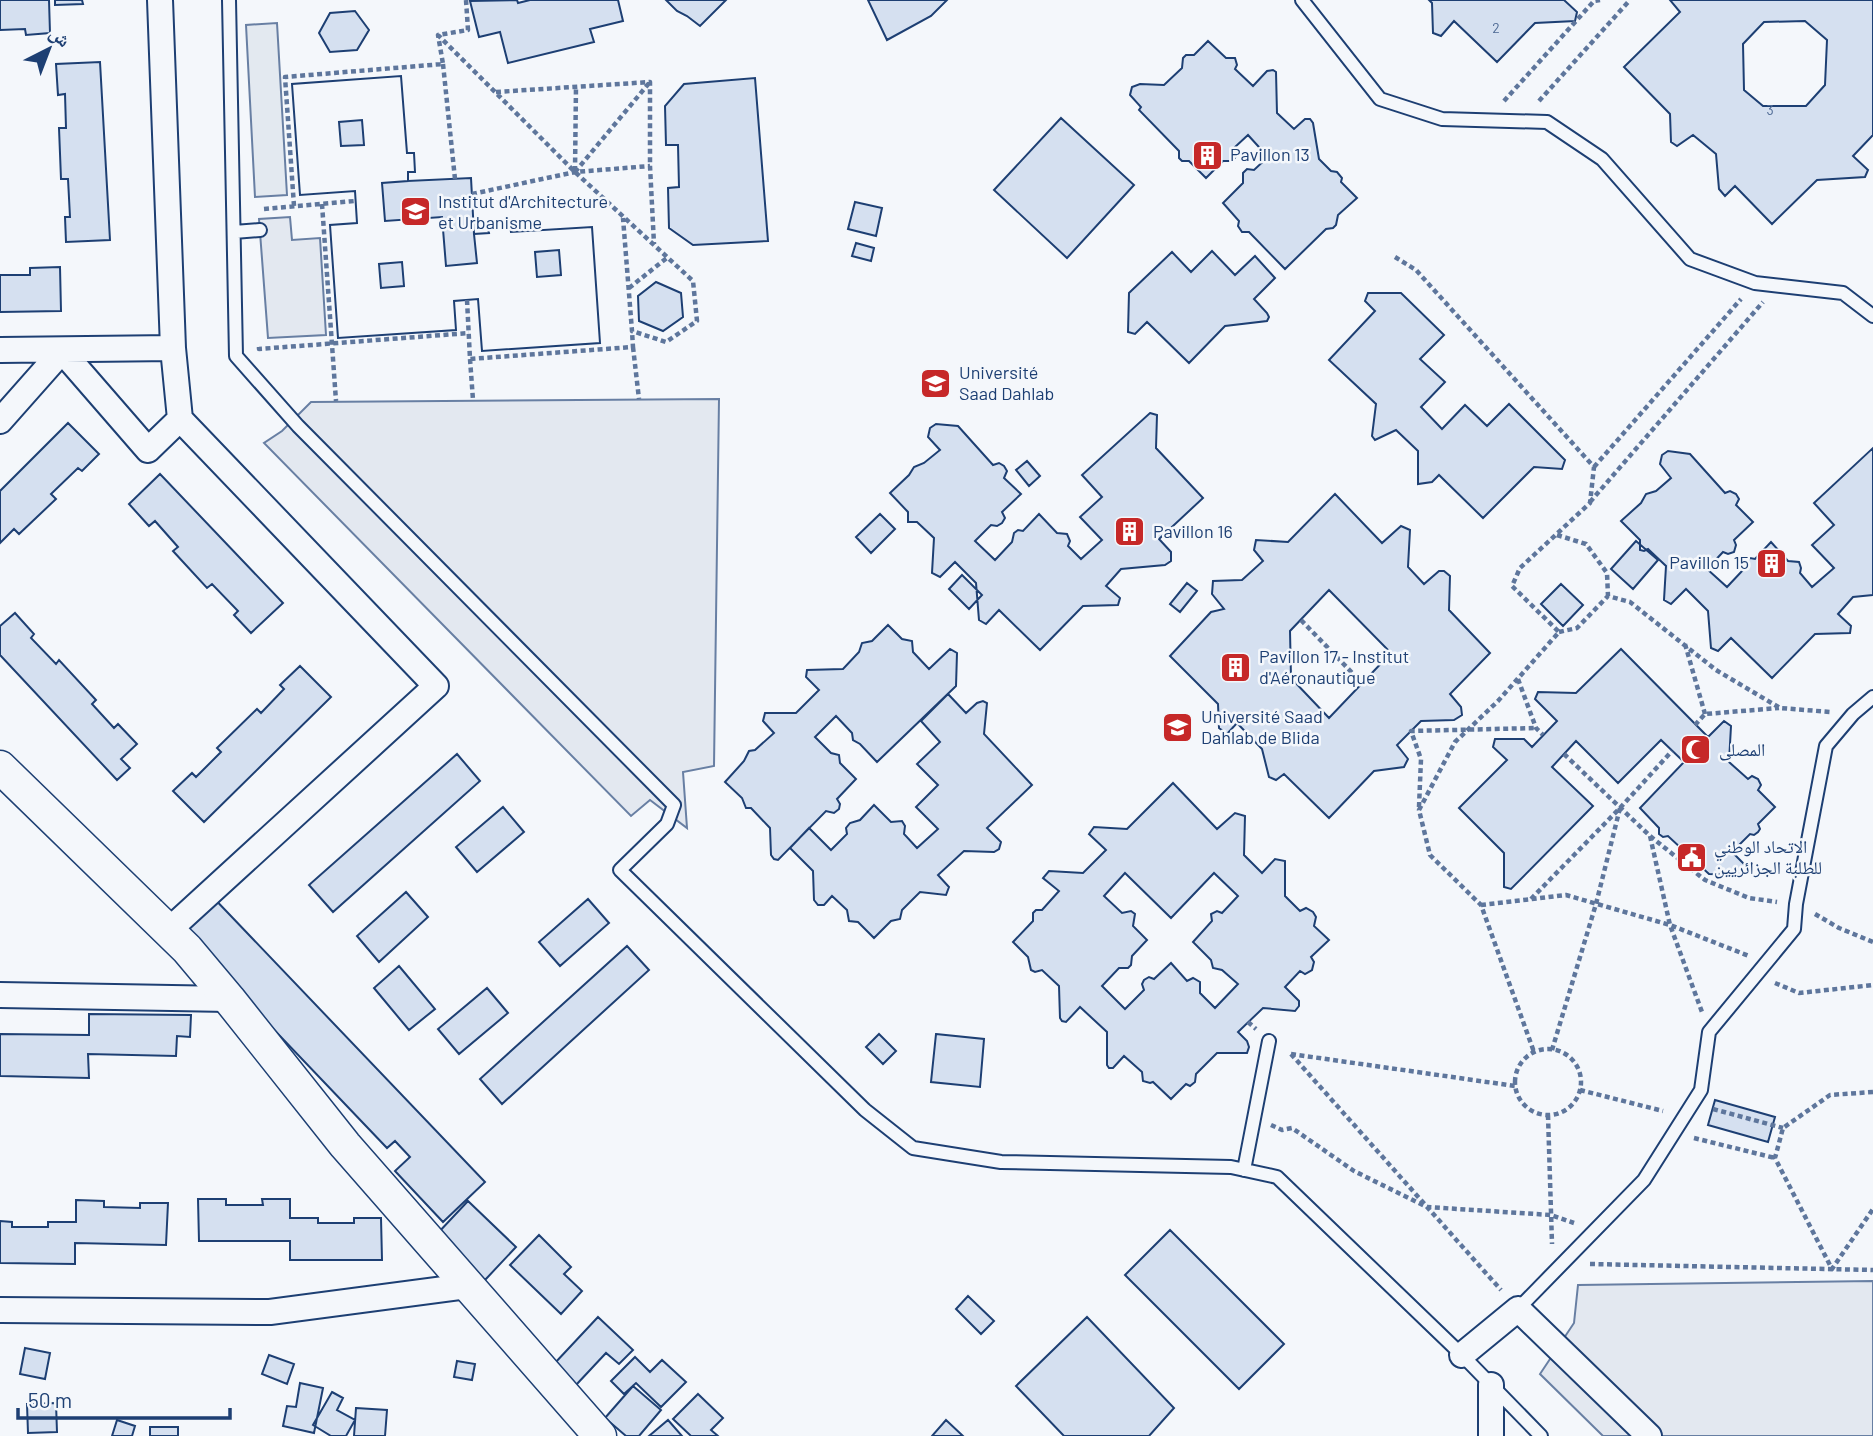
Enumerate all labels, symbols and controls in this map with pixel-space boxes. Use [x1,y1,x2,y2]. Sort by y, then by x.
north arrow [14,14,84,84]
house number: 2 [1492,19,1500,36]
text: ش [45,21,76,52]
house number: 3 [1766,101,1774,118]
building icon: Pavillon 13 [1190,138,1224,172]
place label: Pavillon 13 [1230,143,1310,165]
place label: Institut d'Architecture et Urbanisme [438,190,608,233]
school or university icon: Institut d'Architecture et Urbanisme [398,195,432,229]
place label: Université Saad Dahlab [959,361,1054,404]
school or university icon: Université Saad Dahlab [919,366,953,400]
building icon: Pavillon 16 [1113,515,1147,549]
place label: Pavillon 16 [1153,520,1233,542]
building icon: Pavillon 15 [1755,546,1789,580]
place label: Pavillon 15 [1669,551,1749,573]
place label: Pavillon 17 - Institut d'Aéronautique [1259,645,1409,688]
building icon: Pavillon 17 - Institut d'Aéronautique [1219,650,1253,684]
place label: Université Saad Dahlab de Blida [1201,705,1323,748]
school or university icon: Université Saad Dahlab de Blida [1161,710,1195,744]
mosque icon: المصلى [1679,733,1713,767]
place label: المصلى [1719,738,1765,761]
place label: الاتحاد الوطني للطلبة الجزائريين [1714,835,1822,879]
public building icon: الاتحاد الوطني للطلبة الجزائريين [1674,840,1708,874]
scale bar [18,1376,229,1420]
text: 50 m [28,1387,72,1412]

